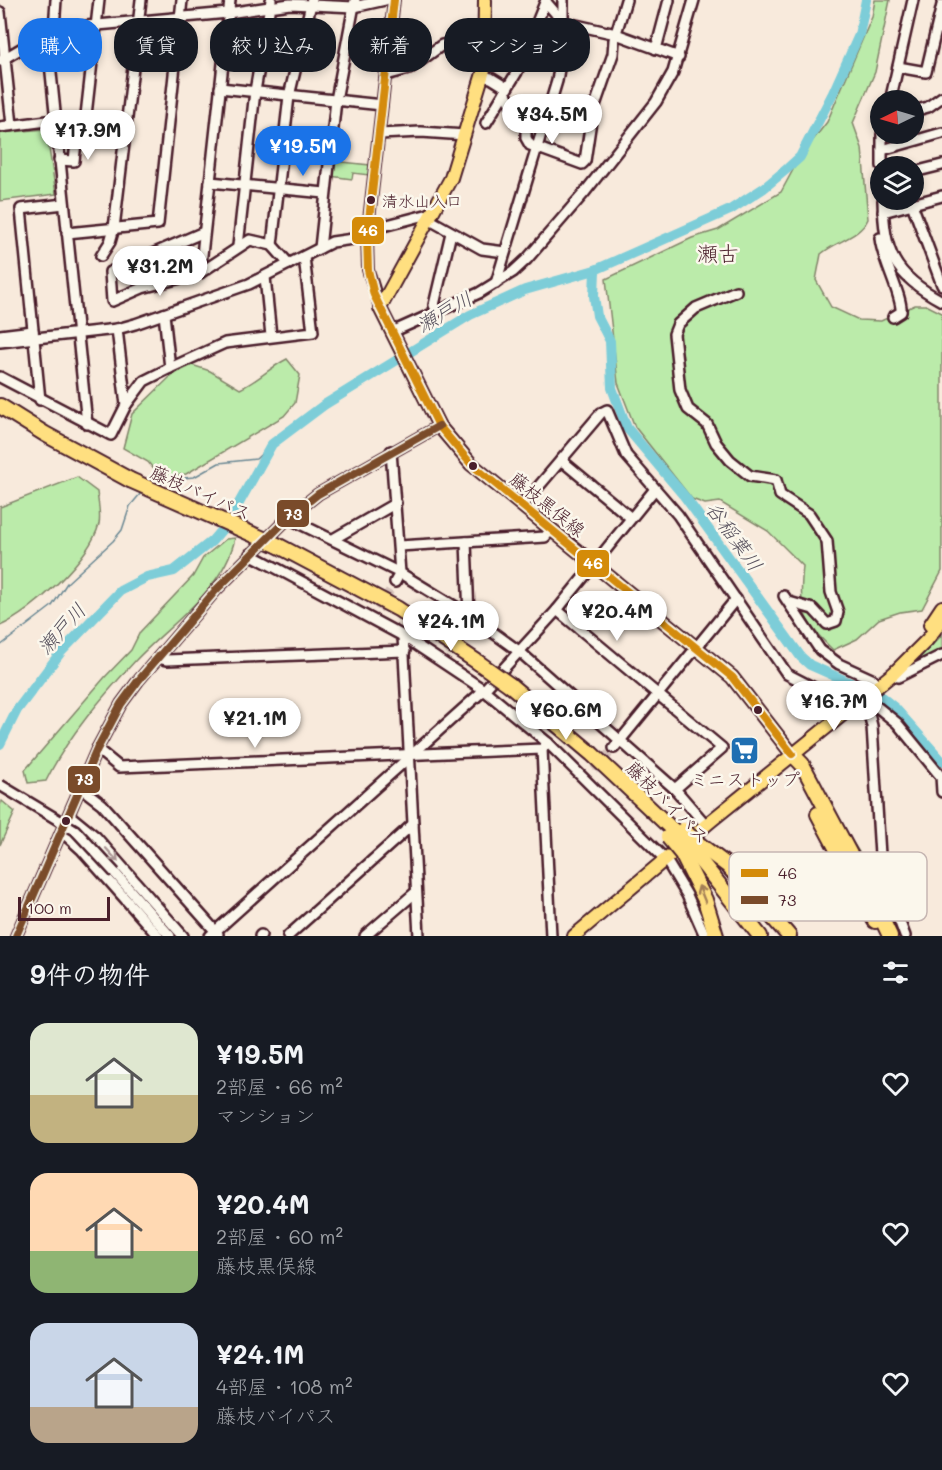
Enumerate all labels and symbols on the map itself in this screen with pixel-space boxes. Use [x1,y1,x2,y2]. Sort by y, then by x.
north arrow [870,90,924,144]
pin: ¥34.5M [503,94,601,145]
pin: ¥17.9M [39,110,137,161]
pin: ¥19.5M [254,126,352,177]
place label: 清水山入口 [382,190,462,211]
marker: 清水山入口 [365,194,377,206]
line badge: 46 [351,216,385,245]
text: 46 [358,219,378,240]
district label: 瀬古 [697,239,739,266]
pin: ¥31.2M [111,246,209,297]
water label: 瀬戸川 [412,285,476,337]
street label: 藤枝バイパス [147,459,255,525]
unlabelled marker [467,460,479,472]
street label: 藤枝黒俣線 [505,466,591,542]
water label: 谷稲葉川 [701,496,769,576]
line badge: 73 [276,499,310,528]
text: 73 [284,503,303,524]
line badge: 46 [576,549,610,578]
text: 46 [583,552,603,573]
pin: ¥20.4M [568,591,666,642]
water label: 瀬戸川 [31,597,91,659]
pin: ¥24.1M [402,601,500,652]
pin: ¥16.7M [785,681,883,732]
pin: ¥60.6M [517,690,615,741]
pin: ¥21.1M [206,698,304,749]
unlabelled marker [752,704,764,716]
supermarket icon: ミニストップ [729,734,761,766]
street label: 藤枝バイパス [621,755,715,849]
line badge: 73 [67,765,101,794]
place label: ミニストップ [690,767,800,791]
text: 73 [75,768,94,789]
unlabelled marker [60,815,72,827]
one-way arrow [105,847,119,862]
legend [729,852,927,921]
text: 46 [778,862,797,883]
one-way arrow [696,885,707,904]
text: 73 [778,889,796,910]
scale bar [18,894,110,922]

